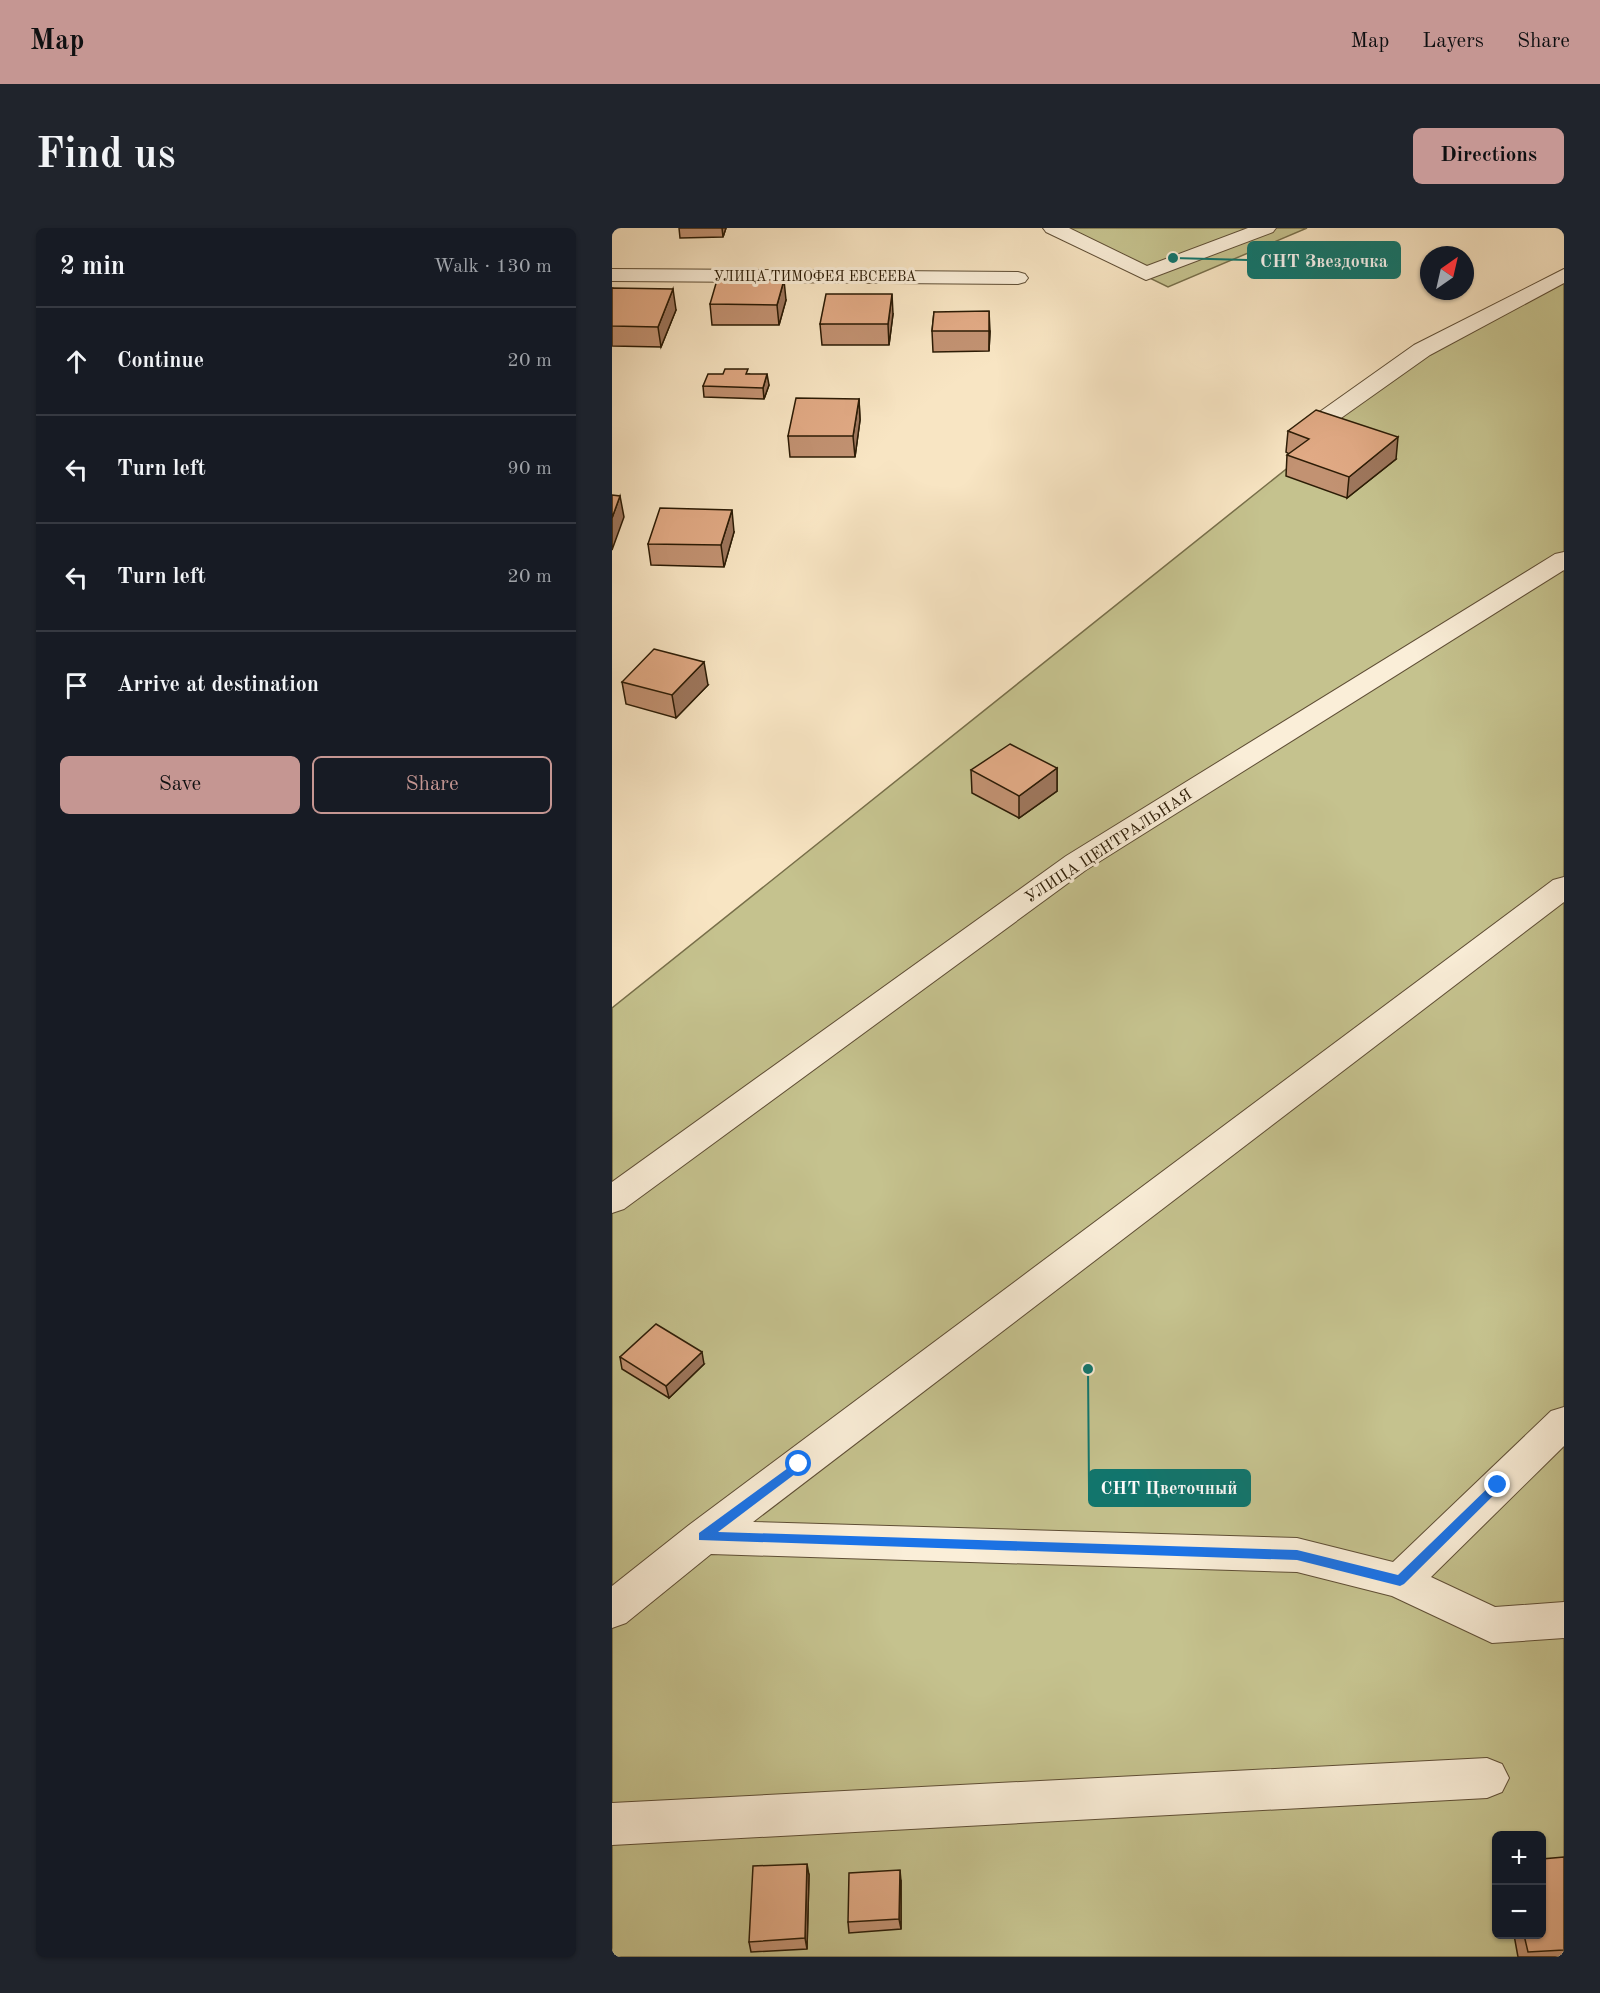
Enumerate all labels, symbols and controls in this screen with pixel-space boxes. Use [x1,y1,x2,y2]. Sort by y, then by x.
text: Map [30,28,84,56]
text: Map [1350,31,1389,52]
text: Layers [1422,31,1484,52]
text: Share [1517,31,1570,52]
button: Directions [1413,128,1564,184]
text: Find us [36,135,175,177]
callout: СНТ Звездочка [1248,242,1400,278]
north arrow [1420,246,1474,300]
text: СНТ Звездочка [1260,253,1388,271]
text: 2 min [60,254,125,280]
text: Walk · 130 m [433,257,552,277]
street label: УЛИЦА ТИМОФЕЯ ЕВСЕЕВА [713,270,917,284]
icon: ahead [60,345,93,378]
text: Continue [117,350,204,372]
text: 20 m [507,351,552,371]
icon: left [60,453,93,486]
text: Turn left [117,458,206,480]
text: 90 m [507,459,552,479]
icon: left [60,561,93,594]
text: Turn left [117,566,206,588]
text: 20 m [507,567,552,587]
icon: arrive [60,669,93,702]
text: Arrive at destination [117,674,319,696]
button: Save [60,756,300,814]
button: Share [312,756,552,814]
street label: УЛИЦА ЦЕНТРАЛЬНАЯ [1023,787,1195,907]
route start [785,1450,811,1476]
callout: СНТ Цветочный [1089,1470,1250,1506]
route end [1484,1471,1510,1497]
text: СНТ Цветочный [1100,1480,1238,1498]
map controls [1492,1831,1546,1939]
button: + [1492,1831,1546,1885]
button: − [1492,1885,1546,1939]

